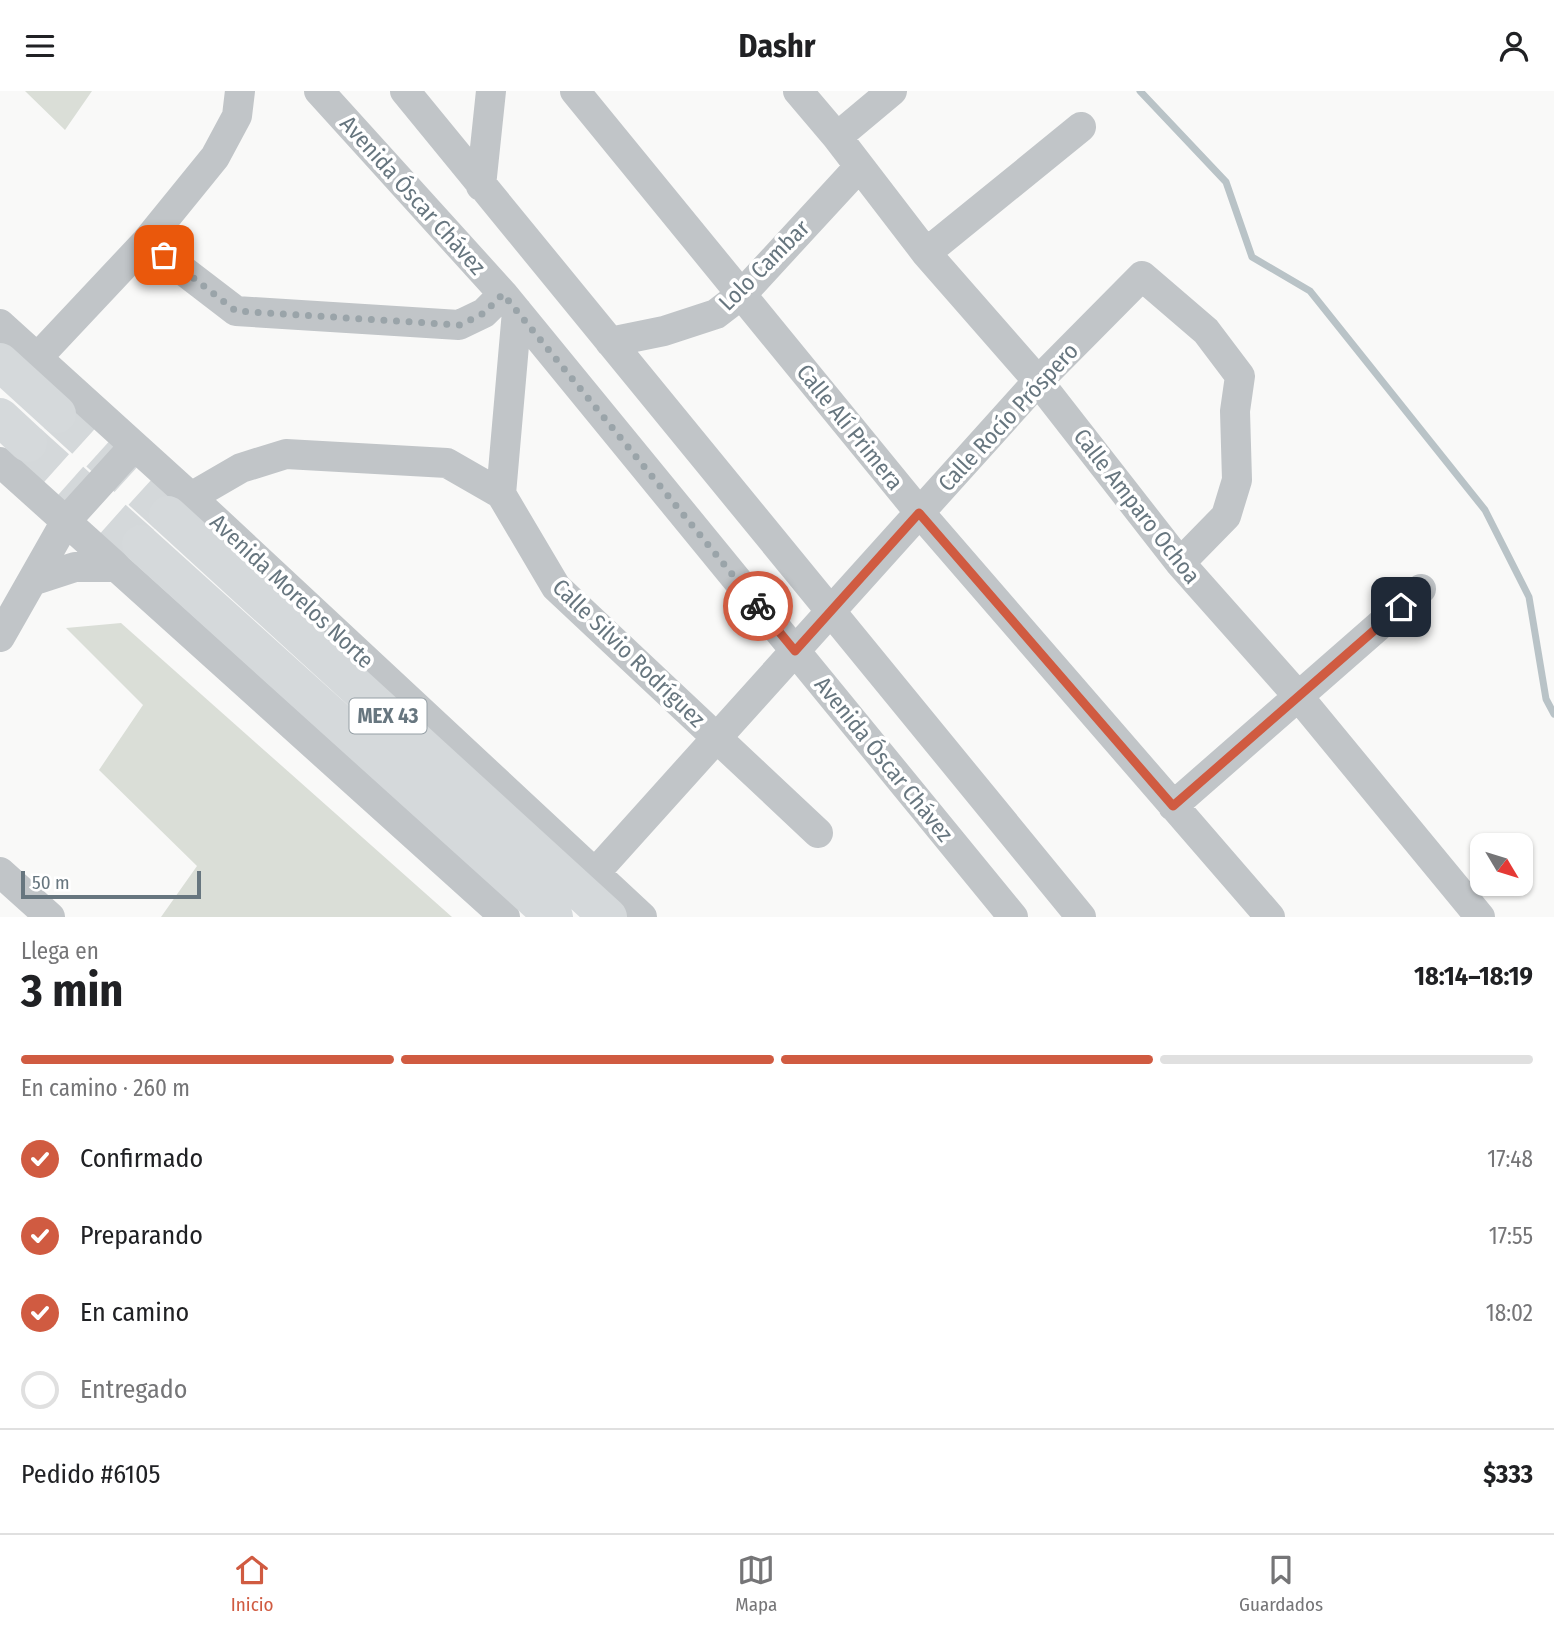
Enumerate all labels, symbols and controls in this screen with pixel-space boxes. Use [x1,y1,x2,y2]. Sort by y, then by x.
icon: menu [21,27,59,65]
text: Dashr [739,27,815,65]
icon: person [1495,27,1533,65]
street label: Avenida Óscar Chávez [334,110,492,280]
street label: Lolo Cambar [713,214,815,316]
pin [134,225,194,285]
icon: bag [145,236,183,274]
street label: Calle Rocío Próspero [932,337,1084,497]
street label: Calle Alí Primera [791,358,909,496]
street label: Calle Amparo Ochoa [1068,423,1206,589]
street label: Avenida Morelos Norte [204,508,380,674]
courier [723,571,793,641]
street label: Calle Silvio Rodríguez [547,573,711,733]
pin [1371,577,1431,637]
icon: bike [739,587,777,625]
icon: home [1382,588,1420,626]
street label: Avenida Óscar Chávez [809,671,959,847]
road number: MEX 43 [350,699,426,733]
north arrow [1470,833,1533,896]
map controls [1470,833,1533,896]
scale bar [21,868,201,900]
text: 50 m [32,871,70,894]
text: Llega en [21,937,99,965]
text: 18:14–18:19 [1414,961,1533,992]
text: 3 min [21,963,123,1018]
text: En camino · 260 m [21,1074,190,1102]
icon: check [21,1140,59,1178]
text: Confirmado [80,1143,203,1174]
text: 17:48 [1487,1145,1533,1173]
icon: check [21,1217,59,1255]
text: Preparando [80,1220,203,1251]
text: 17:55 [1489,1222,1533,1250]
icon: check [21,1294,59,1332]
text: En camino [80,1297,189,1328]
text: 18:02 [1486,1299,1533,1327]
text: Entregado [80,1374,187,1405]
text: Pedido #6105 [21,1459,161,1490]
text: $333 [1483,1459,1533,1490]
tab: Inicio [231,1551,274,1616]
tab: Mapa [735,1551,777,1616]
tab: Guardados [1239,1551,1323,1616]

